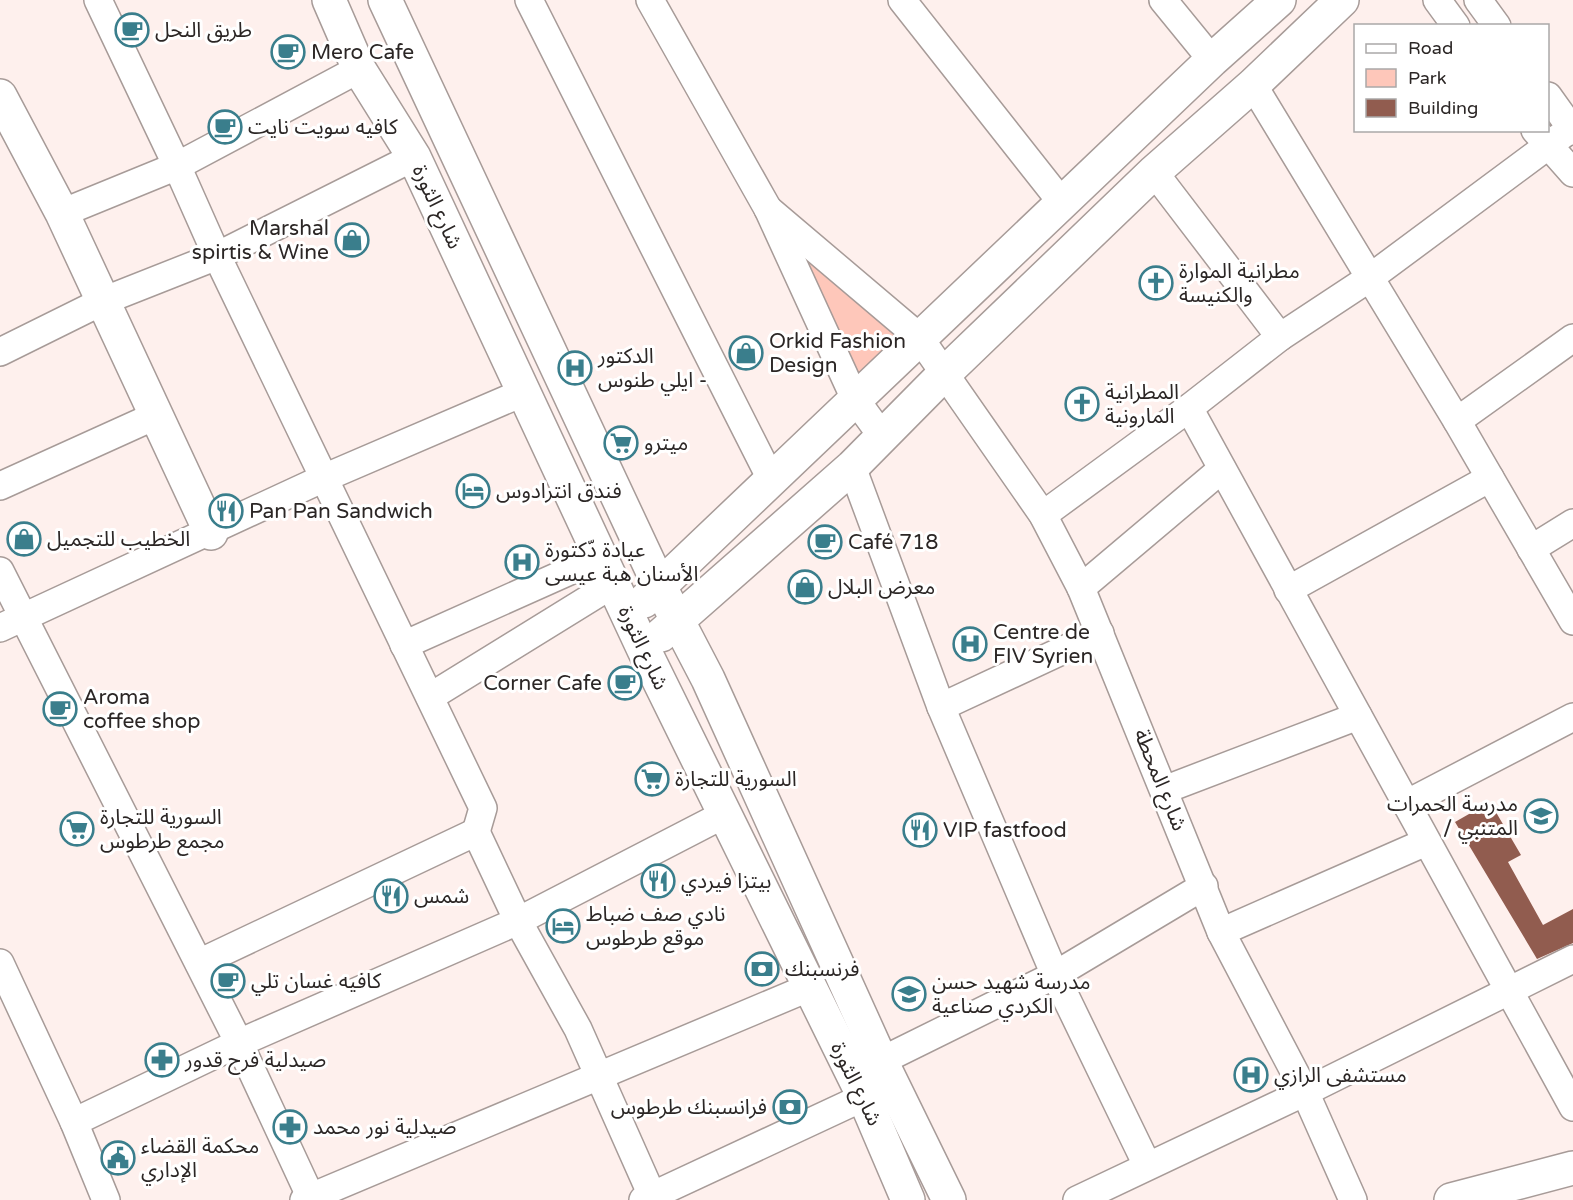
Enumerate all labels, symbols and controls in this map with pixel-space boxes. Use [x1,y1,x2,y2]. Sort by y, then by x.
cafe icon: طريق النحل [114,12,150,48]
place label: طريق النحل [155,18,252,43]
legend [1354,24,1549,132]
cafe icon: Mero Cafe [270,34,306,70]
text: Road [1408,37,1453,59]
place label: Mero Cafe [311,40,414,65]
text: Park [1408,67,1447,89]
text: Building [1408,97,1478,119]
cafe icon: كافيه سويت نايت [207,109,243,145]
place label: كافيه سويت نايت [248,115,398,140]
street label: شارع الثورة [405,161,467,254]
place label: Marshal spirtis & Wine [192,216,329,265]
shop icon: Marshal spirtis & Wine [334,222,370,258]
place label: مطرانية الموارة والكنيسة [1179,259,1300,308]
church icon: مطرانية الموارة والكنيسة [1138,265,1174,301]
place label: Orkid Fashion Design [769,329,906,378]
shop icon: Orkid Fashion Design [728,335,764,371]
place label: الدكتور ايلي طنوس - [597,344,707,395]
hospital icon: الدكتور ايلي طنوس - [557,350,593,386]
place label: المطرانية المارونية [1105,380,1179,429]
church icon: المطرانية المارونية [1064,386,1100,422]
supermarket icon: ميترو [603,425,639,461]
place label: ميترو [644,431,688,456]
hotel icon: فندق انترادوس [455,473,491,509]
place label: فندق انترادوس [496,479,622,504]
restaurant icon: Pan Pan Sandwich [208,493,244,529]
place label: Pan Pan Sandwich [249,499,433,524]
shop icon: الخطيب للتجميل [6,521,42,557]
cafe icon: Café 718 [807,524,843,560]
place label: الخطيب للتجميل [47,527,190,552]
place label: Café 718 [848,530,938,555]
place label: عيادة دّكتورة الأسنان هبة عيسى [545,538,698,587]
hospital icon: عيادة دّكتورة الأسنان هبة عيسى [504,544,540,580]
shop icon: معرض البلال [787,569,823,605]
place label: معرض البلال [828,575,935,600]
street label: شارع الثورة [611,602,673,695]
place label: Centre de FIV Syrien [993,620,1093,669]
hospital icon: Centre de FIV Syrien [952,626,988,662]
cafe icon: Corner Cafe [607,665,643,701]
place label: Corner Cafe [483,671,602,696]
place label: Aroma coffee shop [83,685,201,734]
cafe icon: Aroma coffee shop [42,691,78,727]
street label: شارع المحطة [1126,725,1192,835]
supermarket icon: السورية للتجارة [634,761,670,797]
place label: السورية للتجارة [675,767,797,792]
place label: مدرسة الحمرات / المتنبي [1387,792,1518,843]
school or university icon: مدرسة الحمرات / المتنبي [1523,798,1559,834]
place label: السورية للتجارة مجمع طرطوس [100,805,225,856]
supermarket icon: السورية للتجارة مجمع طرطوس [59,811,95,847]
restaurant icon: VIP fastfood [902,812,938,848]
place label: VIP fastfood [943,818,1067,843]
restaurant icon: بيتزا فيردي [640,863,676,899]
place label: بيتزا فيردي [681,869,771,896]
restaurant icon: شمس [373,878,409,914]
place label: شمس [414,884,469,909]
place label: نادي صف ضباط موقع طرطوس [586,902,726,953]
hotel icon: نادي صف ضباط موقع طرطوس [545,908,581,944]
bank icon: فرنسبنك [744,951,780,987]
place label: فرنسبنك [785,957,859,982]
cafe icon: كافيه غسان تلي [210,963,246,999]
place label: كافيه غسان تلي [251,969,381,996]
place label: مدرسة شهيد حسن الكردي صناعية [932,970,1091,1021]
school or university icon: مدرسة شهيد حسن الكردي صناعية [891,976,927,1012]
street label: شارع الثورة [823,1038,887,1131]
pharmacy icon: صيدلية فرح قدور [144,1042,180,1078]
place label: صيدلية فرح قدور [184,1048,326,1075]
hospital icon: مستشفى الرازي [1233,1057,1269,1093]
place label: مستشفى الرازي [1274,1063,1407,1090]
bank icon: فرانسبنك طرطوس [772,1089,808,1125]
place label: فرانسبنك طرطوس [611,1095,767,1120]
pharmacy icon: صيدلية نور محمد [272,1109,308,1145]
place label: صيدلية نور محمد [313,1115,456,1140]
place label: محكمة القضاء الإداري [141,1134,259,1185]
public building icon: محكمة القضاء الإداري [100,1140,136,1176]

